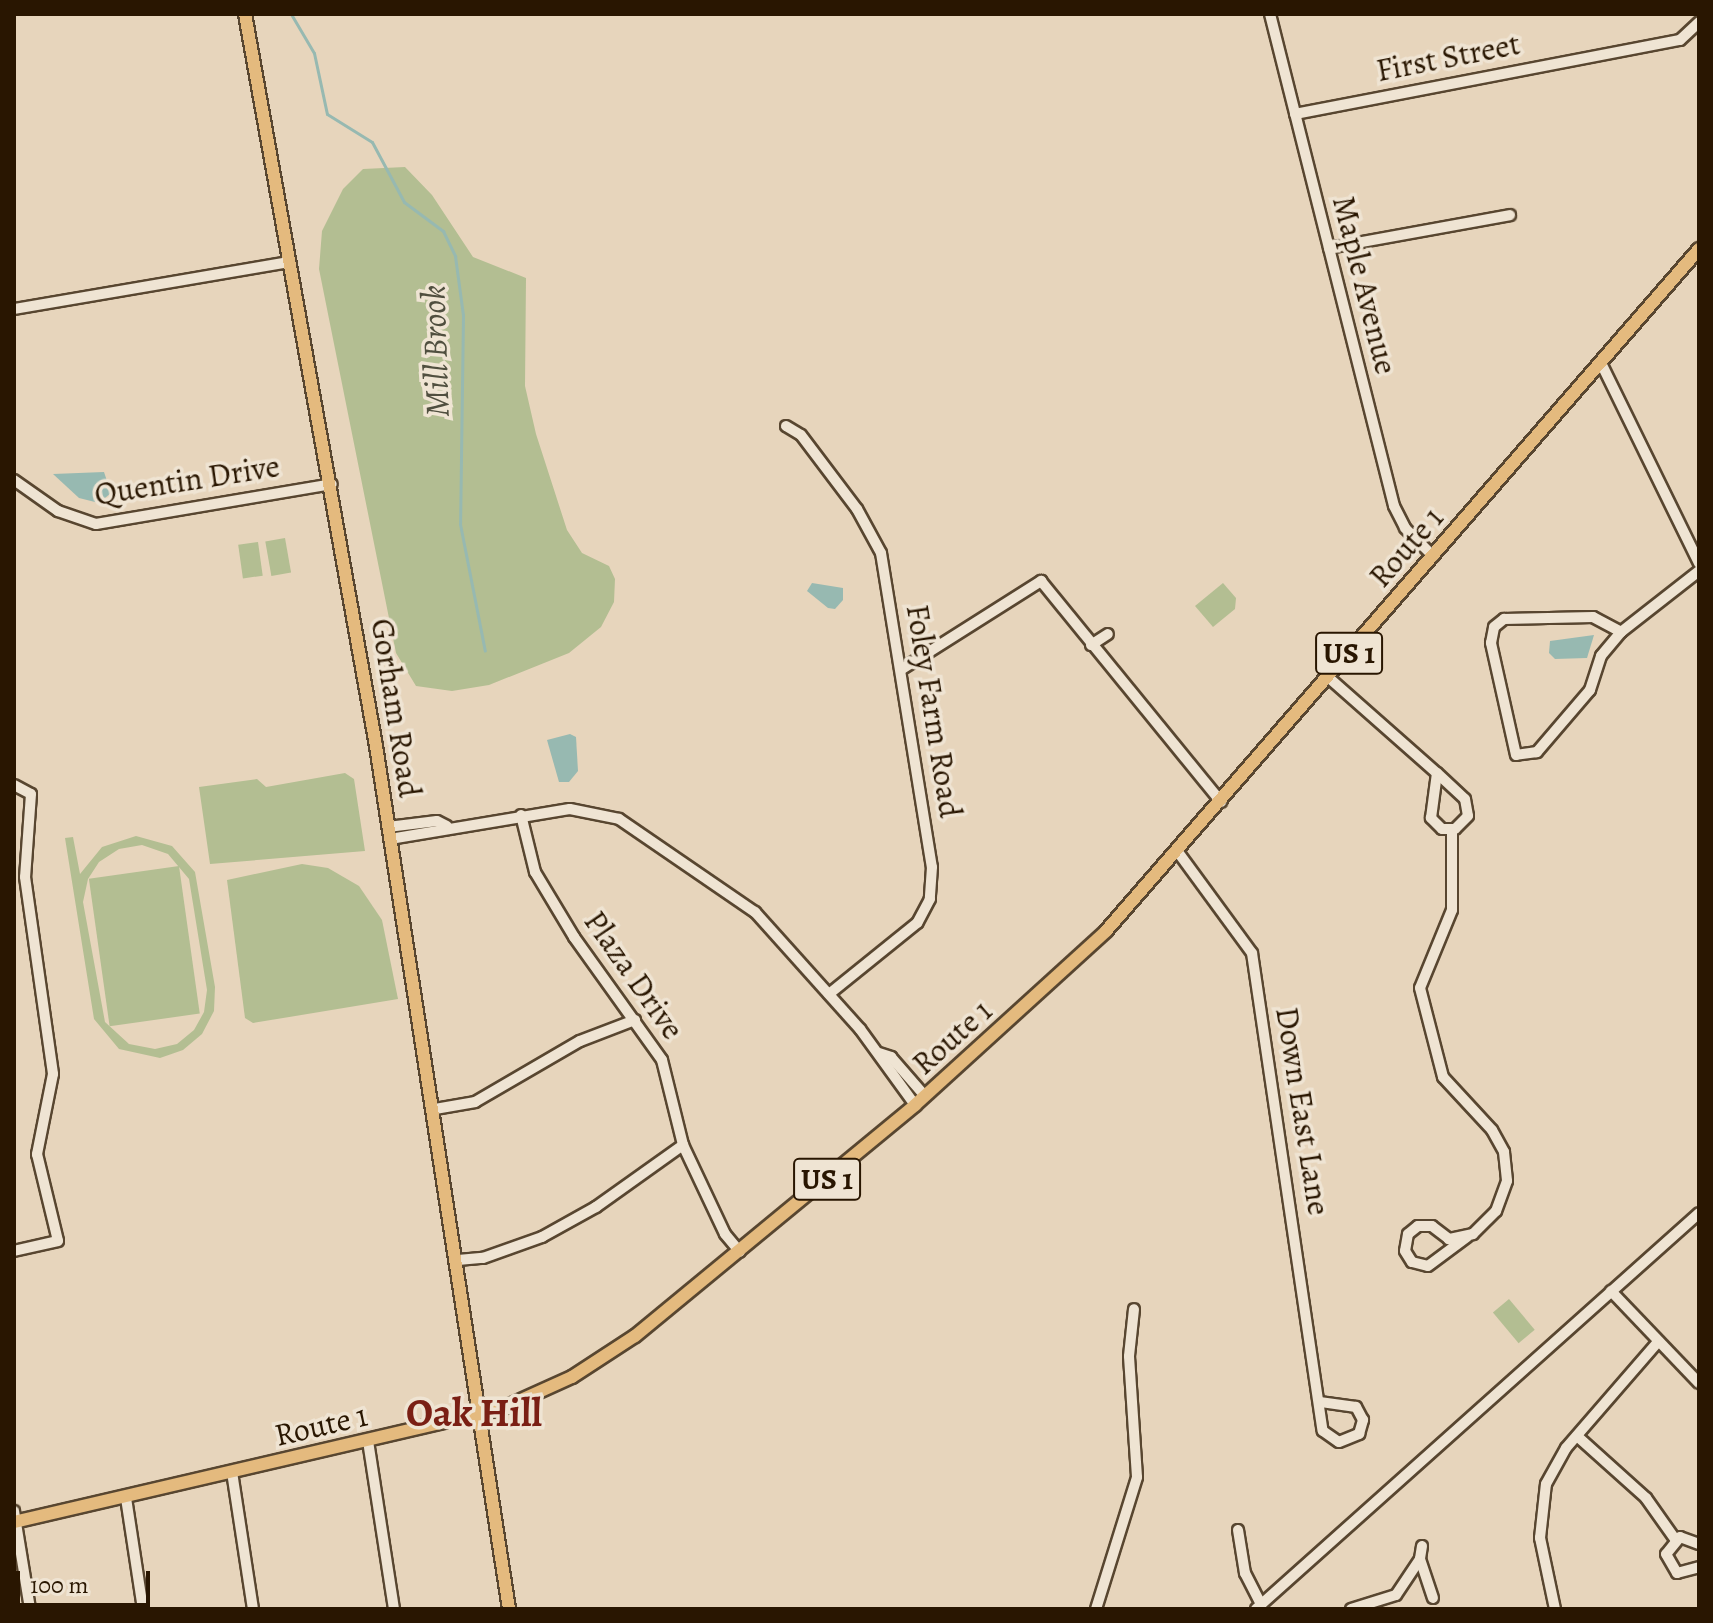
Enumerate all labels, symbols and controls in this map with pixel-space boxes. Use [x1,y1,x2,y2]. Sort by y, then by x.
street label: First Street [1373,24,1523,90]
street label: Maple Avenue [1324,192,1406,378]
water label: Mill Brook [412,284,458,418]
street label: Quentin Drive [92,446,282,514]
street label: Route 1 [1361,499,1451,595]
street label: Foley Farm Road [898,602,970,820]
street label: Gorham Road [363,616,429,800]
road number: US 1 [1315,627,1383,679]
street label: Plaza Drive [576,903,692,1047]
street label: Route 1 [904,991,1000,1083]
street label: Down East Lane [1268,1004,1338,1218]
road number: US 1 [793,1153,861,1205]
district label: Oak Hill [406,1389,542,1437]
street label: Route 1 [271,1396,371,1454]
scale bar [20,1555,154,1605]
text: 100 m [30,1569,89,1601]

